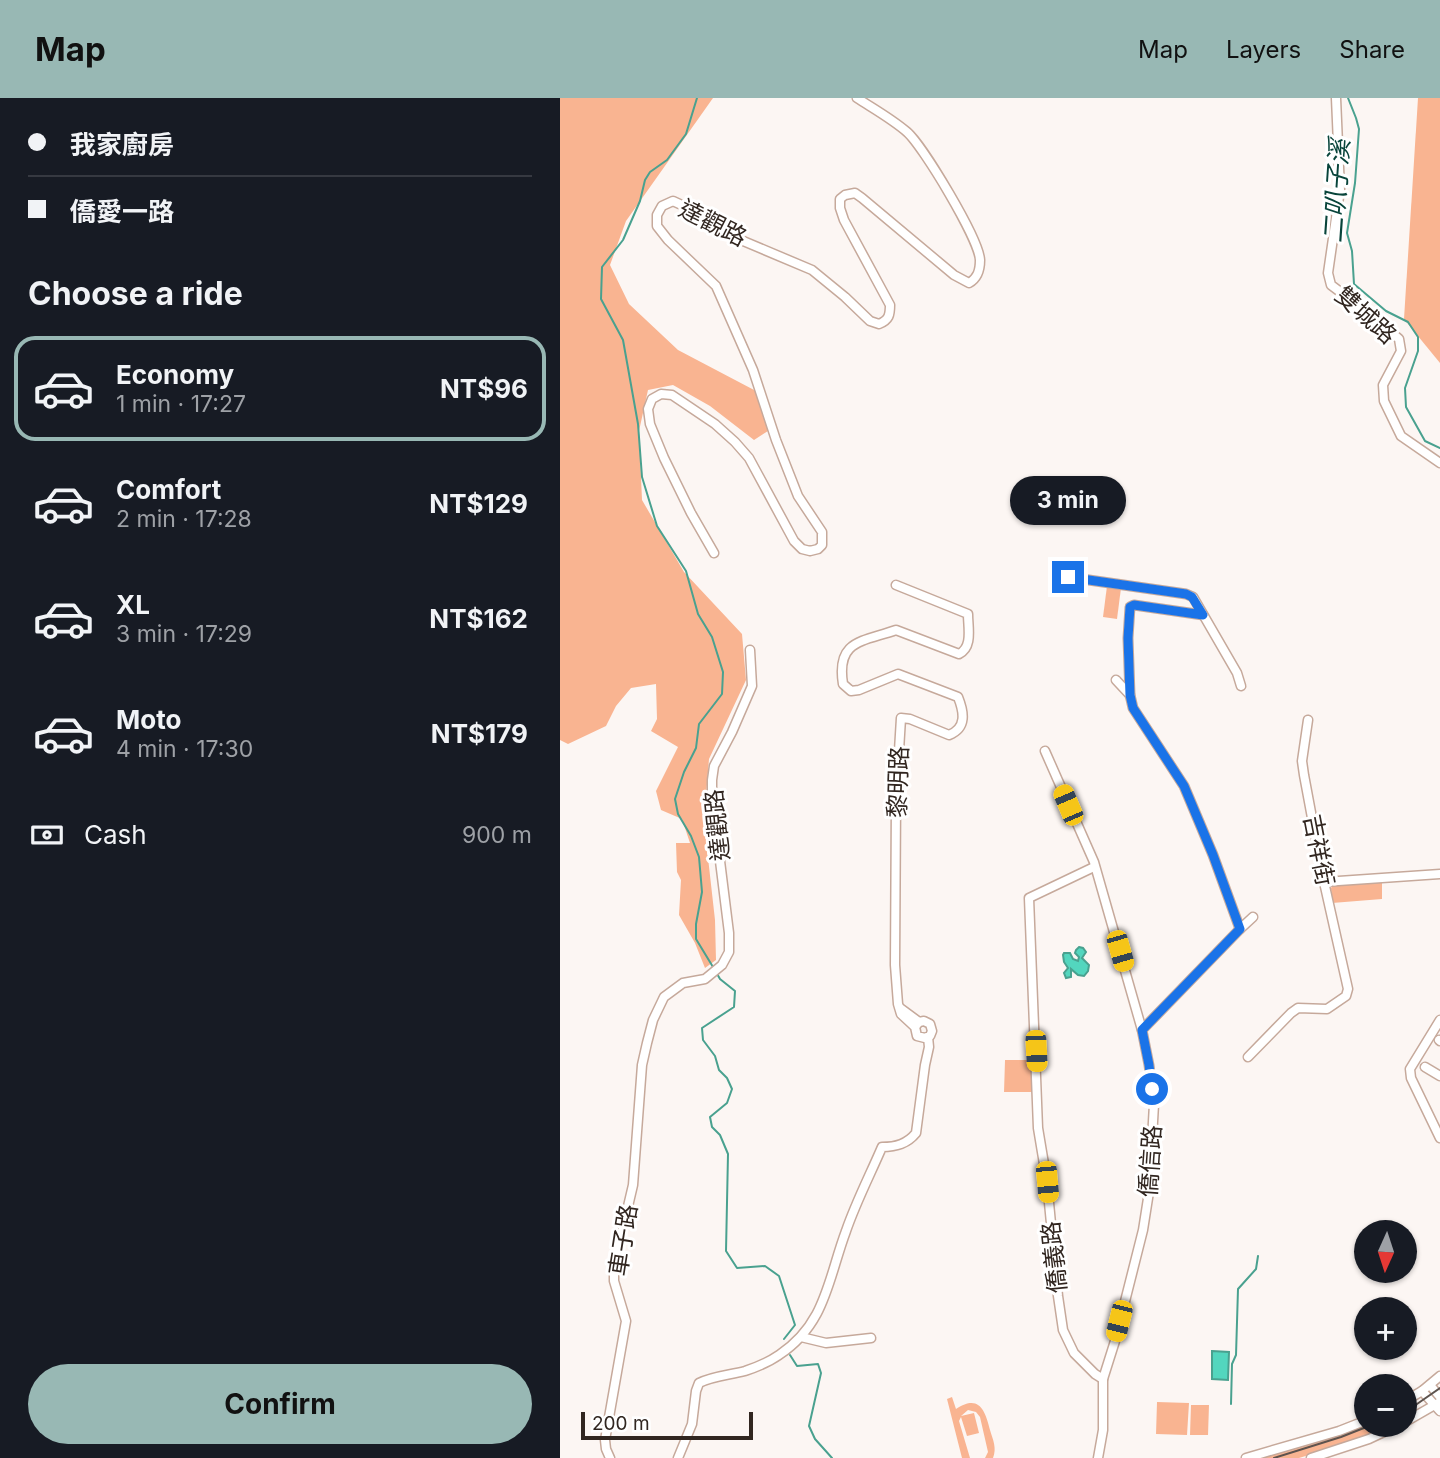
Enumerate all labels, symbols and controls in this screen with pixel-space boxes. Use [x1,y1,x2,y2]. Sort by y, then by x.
text: Map [35,29,106,69]
text: Map [1138,35,1188,64]
text: Layers [1226,35,1301,64]
text: Share [1339,35,1405,64]
text: 我家廚房 [70,129,174,160]
water label: 二叭子溪 [1317,134,1355,244]
street label: 達觀路 [674,194,752,252]
text: 僑愛一路 [70,196,174,227]
text: Choose a ride [28,274,243,313]
street label: 雙城路 [1330,280,1402,350]
icon: car [32,357,95,420]
text: Economy [116,359,234,390]
text: NT$96 [440,373,528,404]
text: 1 min · 17:27 [116,390,246,418]
icon: car [32,472,95,535]
text: Comfort [116,474,221,505]
callout: 3 min [1010,476,1126,524]
text: 3 min [1037,486,1099,514]
text: NT$129 [429,488,528,519]
text: 2 min · 17:28 [116,505,252,533]
route end [1052,561,1084,593]
icon: car [32,587,95,650]
text: XL [116,589,150,620]
text: NT$162 [429,603,528,634]
text: 3 min · 17:29 [116,620,252,648]
icon: car [32,702,95,765]
text: Moto [116,704,181,735]
text: NT$179 [431,718,528,749]
text: 4 min · 17:30 [116,735,253,763]
street label: 黎明路 [882,746,914,818]
car [1051,782,1086,828]
street label: 達觀路 [699,788,735,862]
street label: 吉祥街 [1298,812,1340,888]
icon: cash [28,816,66,854]
text: Cash [84,819,147,850]
text: 900 m [462,821,532,849]
car [1105,928,1136,974]
car [1025,1029,1048,1073]
route start [1136,1073,1168,1105]
street label: 僑信路 [1133,1124,1167,1198]
car [1035,1160,1060,1204]
street label: 車子路 [603,1202,643,1278]
street label: 僑義路 [1036,1220,1072,1294]
north arrow [1354,1220,1418,1283]
map controls [1354,1220,1417,1437]
button: + [1354,1297,1417,1360]
car [1104,1298,1135,1344]
button: Confirm [28,1364,532,1444]
button: − [1354,1374,1417,1437]
scale bar [581,1409,752,1441]
text: 200 m [592,1412,650,1435]

